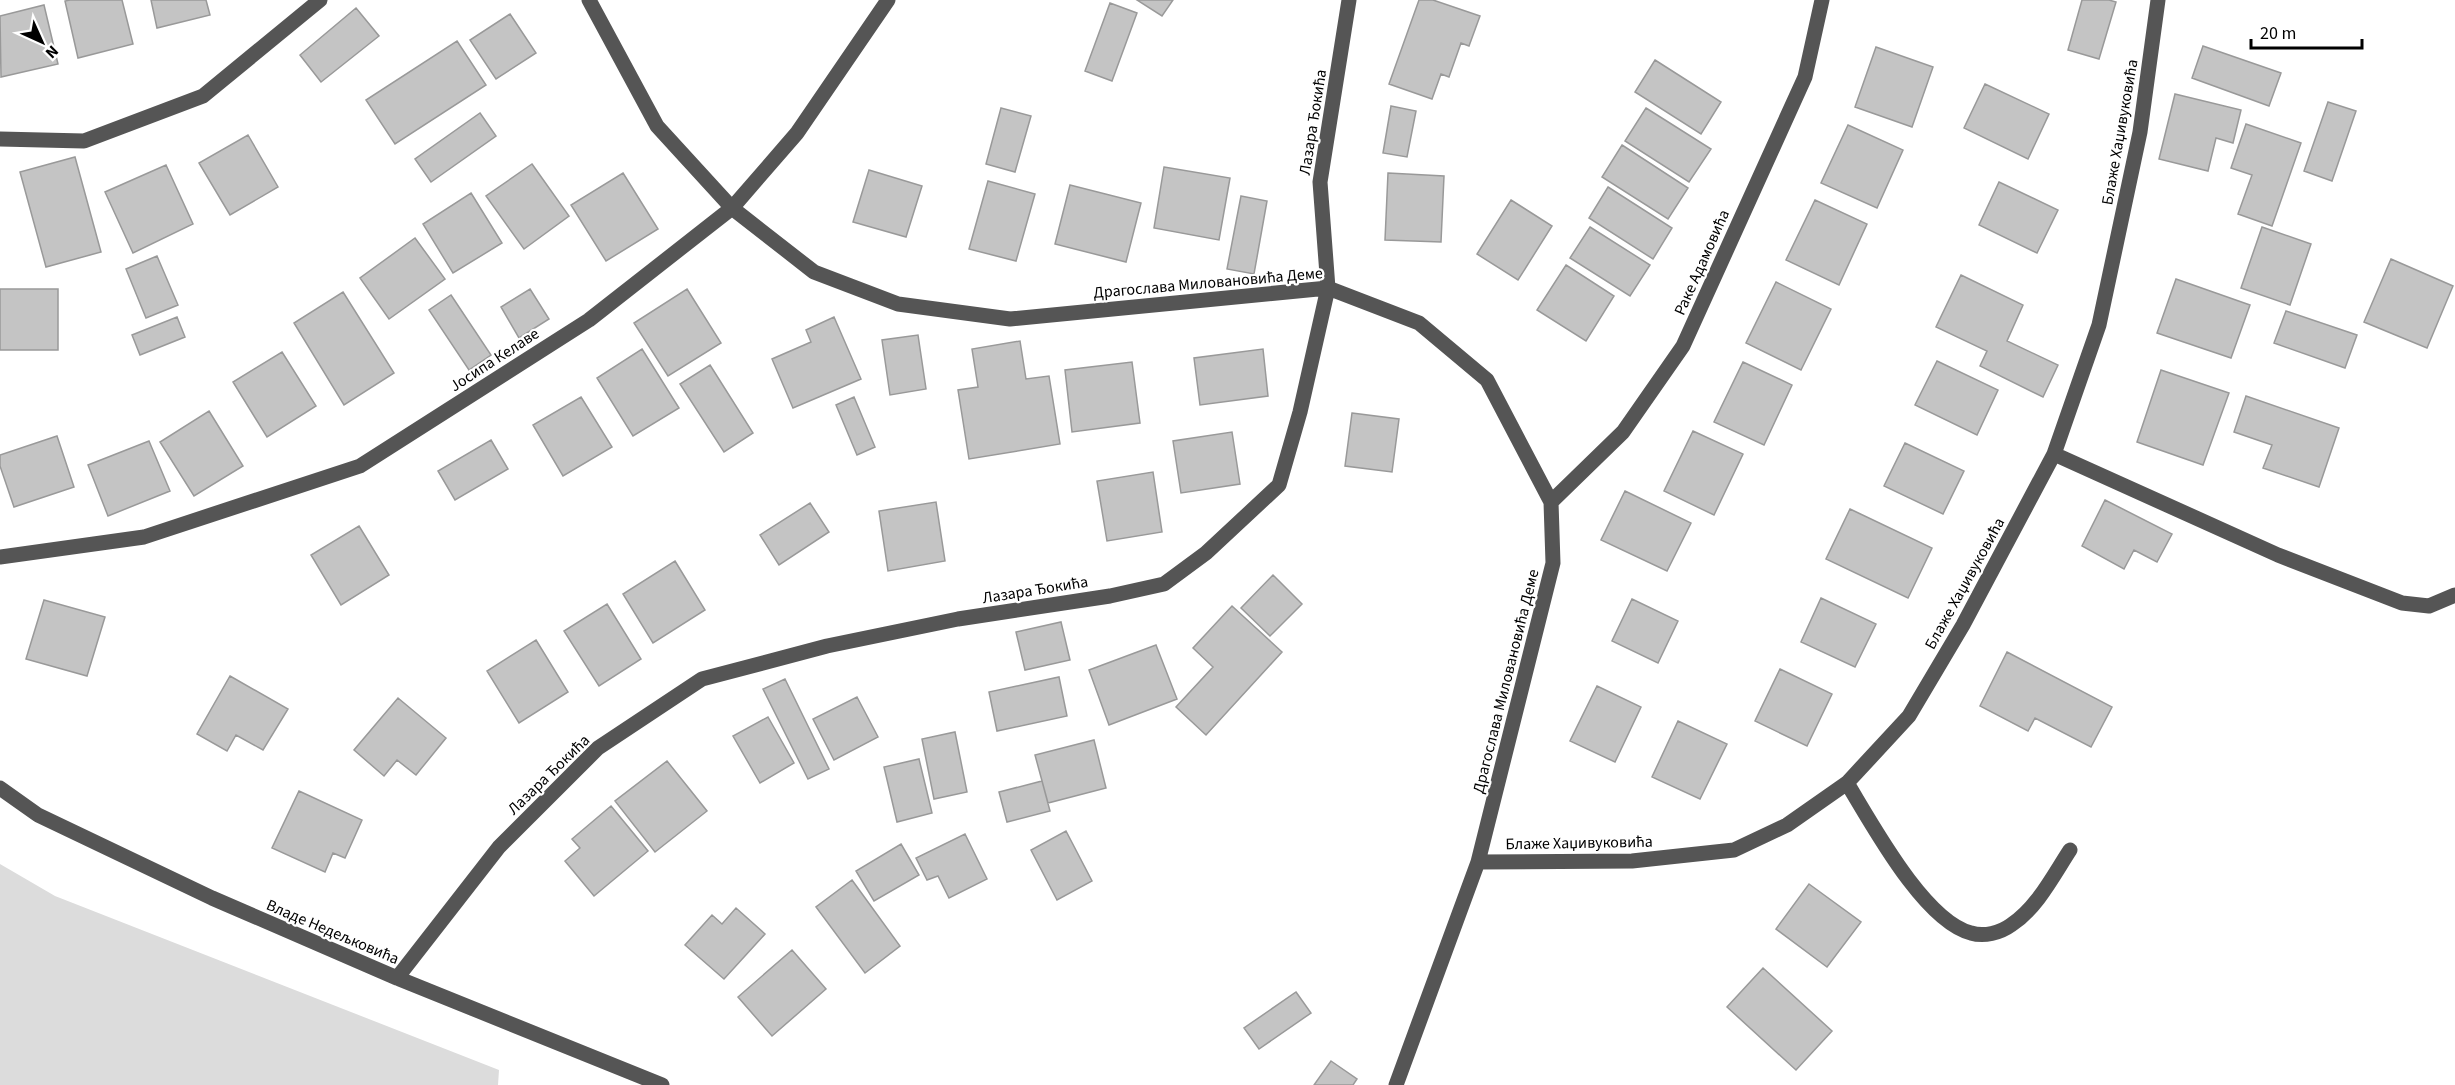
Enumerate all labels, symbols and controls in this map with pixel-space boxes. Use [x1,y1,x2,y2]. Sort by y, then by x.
north arrow [12,12,72,72]
scale bar [2251,12,2362,50]
text: 20 m [2260,21,2296,46]
text: N [40,40,63,63]
street label: Блаже Хаџивуковића [2096,58,2144,207]
street label: Лазара Ђокића [1294,68,1332,177]
street label: Раке Адамовића [1669,206,1735,319]
street label: Драгослава Миловановића Деме [1092,262,1324,304]
street label: Јосипа Келаве [446,323,544,397]
street label: Блаже Хаџивуковића [1920,514,2010,653]
street label: Драгослава Миловановића Деме [1467,567,1545,796]
street label: Лазара Ђокића [981,571,1090,609]
street label: Лазара Ђокића [503,730,595,820]
street label: Блаже Хаџивуковића [1505,831,1653,855]
street label: Владе Недељковића [263,894,402,970]

